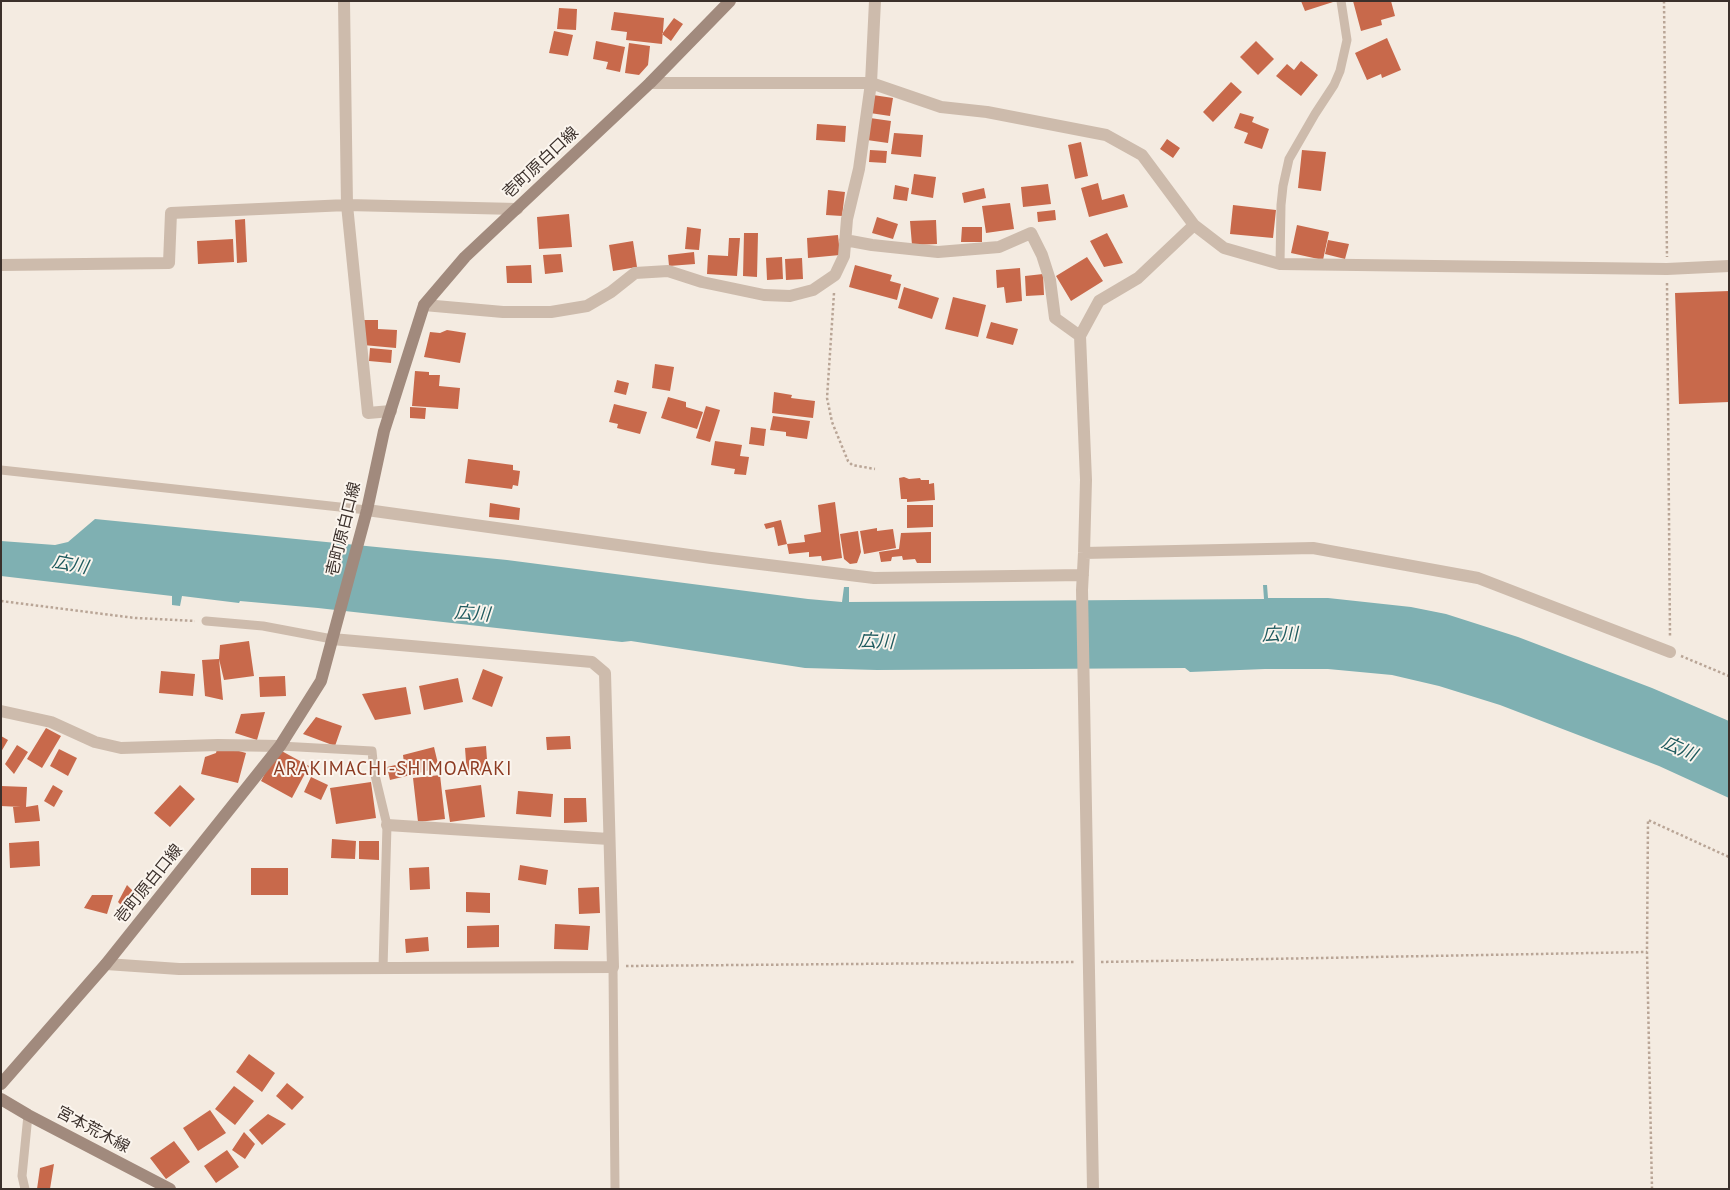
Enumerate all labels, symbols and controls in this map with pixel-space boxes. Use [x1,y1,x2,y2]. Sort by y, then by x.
street label: 壱町原白口線 [499,123,583,203]
street label: 壱町原白口線 [323,480,365,578]
water label: 広川 [50,551,90,579]
water label: 広川 [453,602,491,626]
water label: 広川 [1262,624,1298,646]
water label: 広川 [858,631,894,653]
water label: 広川 [1658,732,1700,766]
district label: ARAKIMACHI-SHIMOARAKI [271,759,515,781]
street label: 壱町原白口線 [111,841,187,927]
street label: 宮本荒木線 [53,1103,133,1157]

